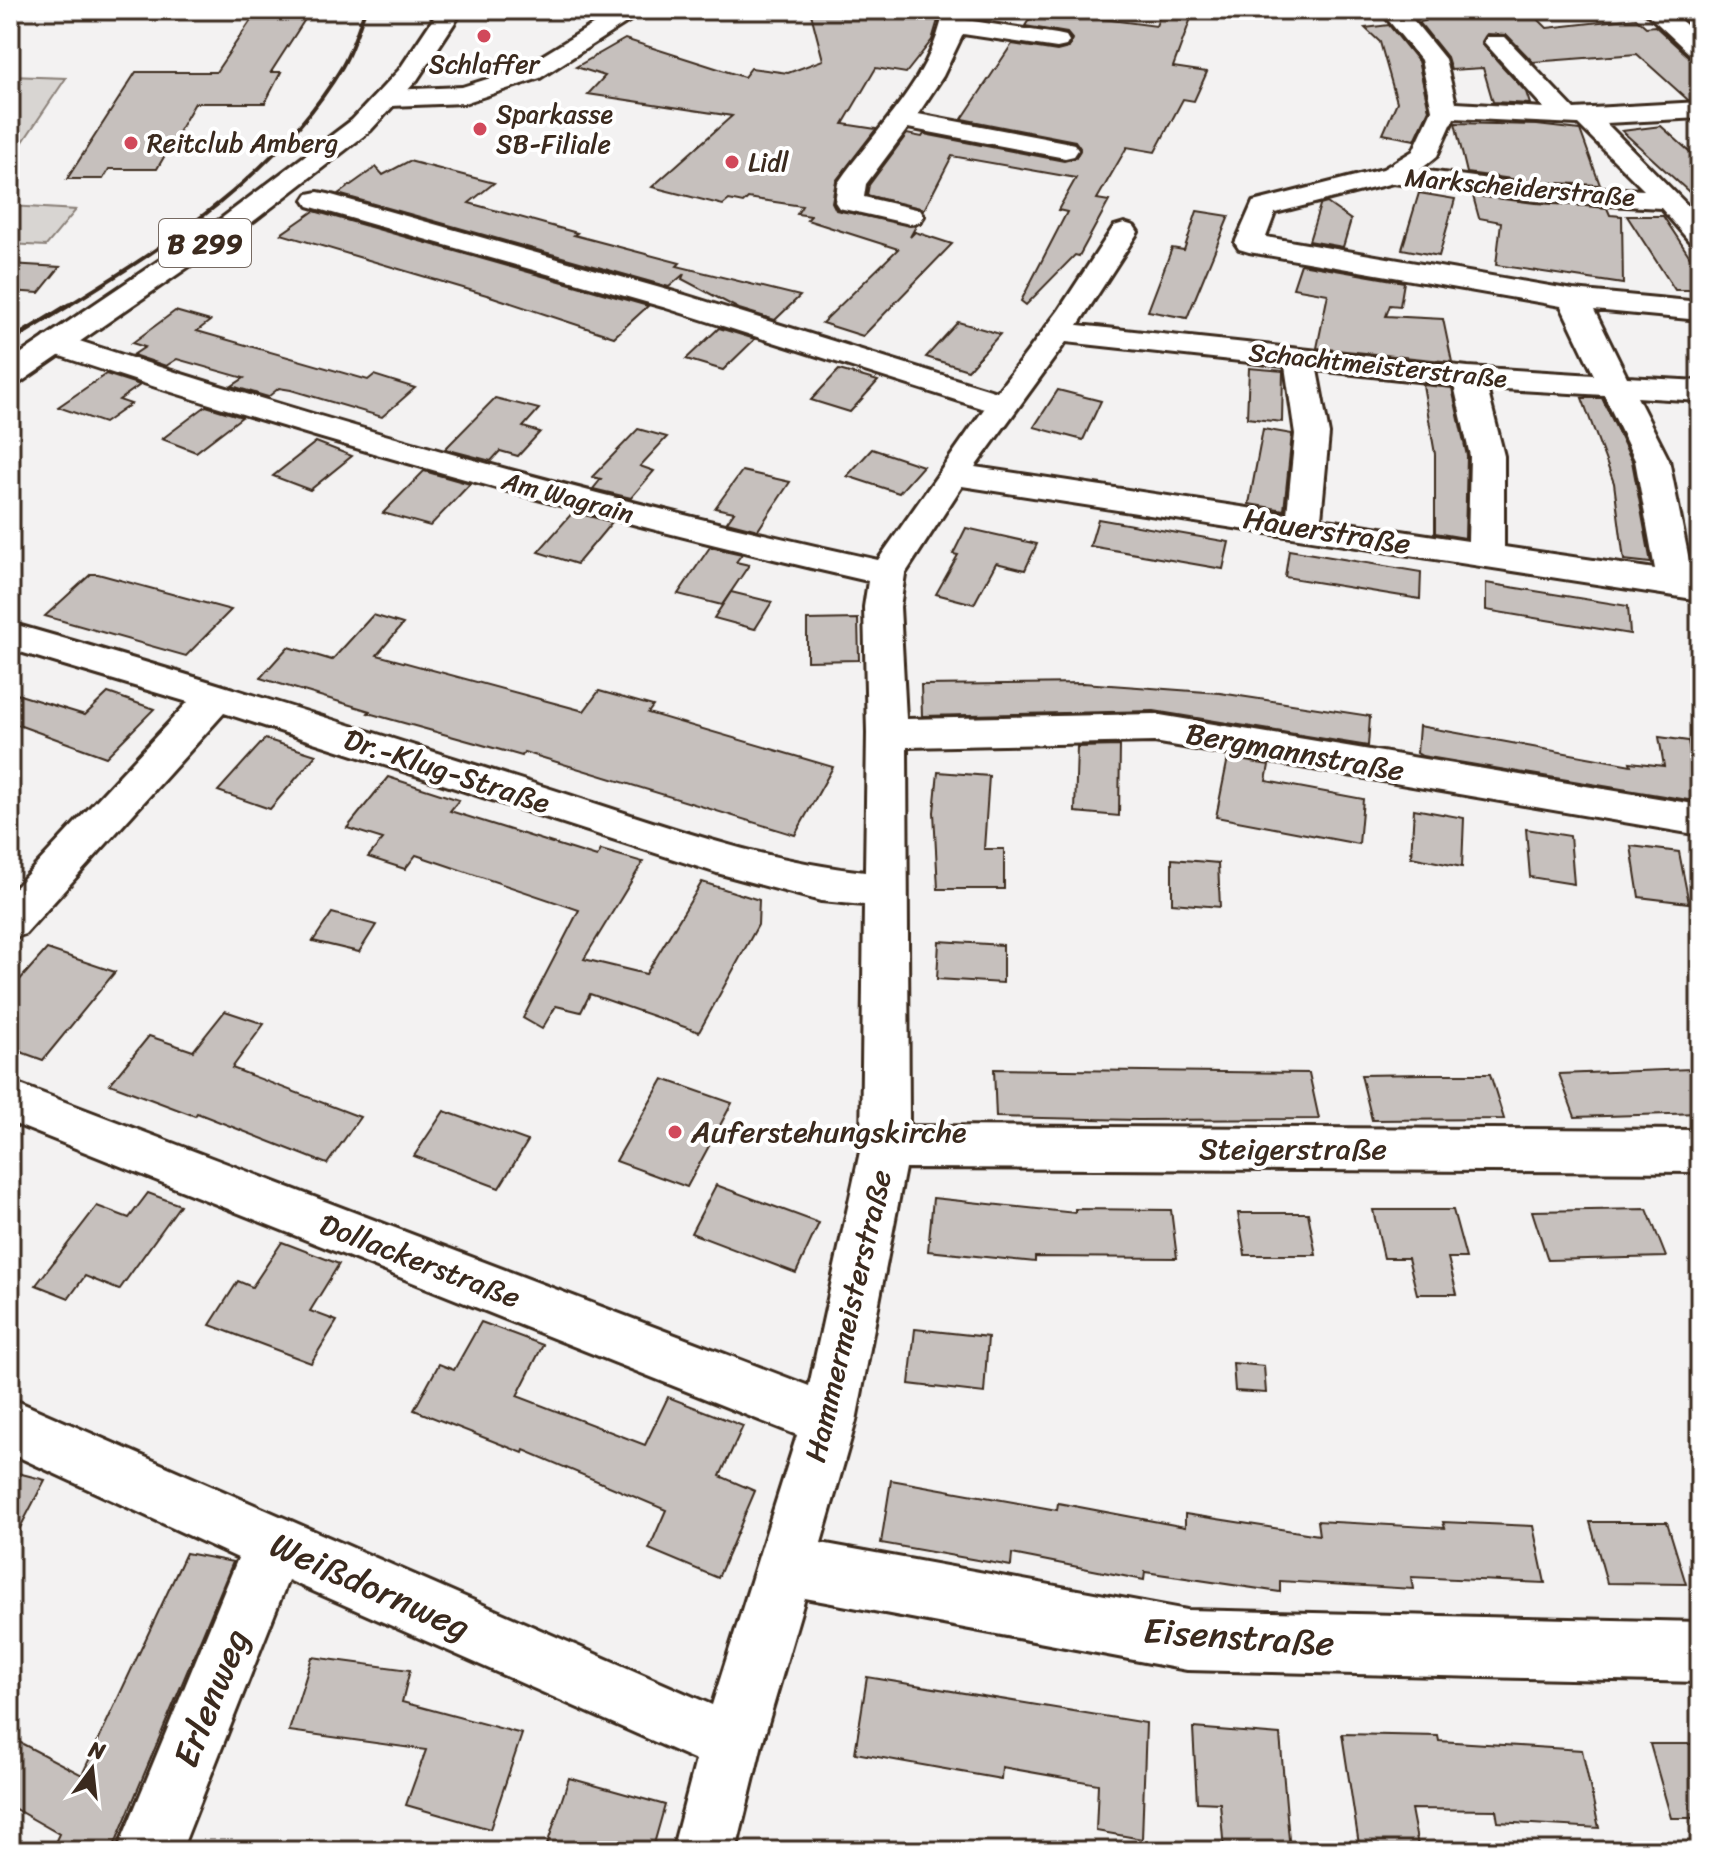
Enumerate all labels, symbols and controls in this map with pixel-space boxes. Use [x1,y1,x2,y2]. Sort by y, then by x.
marker: Schlaffer [475,27,493,45]
place label: Schlaffer [429,41,541,87]
place label: Sparkasse SB-Filiale [496,91,614,167]
place label: Reitclub Amberg [147,120,338,166]
marker: Sparkasse SB-Filiale [471,120,489,138]
marker: Reitclub Amberg [122,134,140,152]
place label: Lidl [748,139,789,185]
marker: Lidl [723,153,741,171]
street label: Markscheiderstraße [1403,154,1637,220]
road number: B 299 [159,219,251,267]
street label: Schachtmeisterstraße [1247,329,1510,401]
street label: Am Wagrain [496,457,639,537]
street label: Hauerstraße [1240,491,1414,571]
street label: Bergmannstraße [1181,706,1409,798]
street label: Dr.-Klug-Straße [337,712,557,830]
place label: Auferstehungskirche [690,1105,966,1159]
street label: Steigerstraße [1199,1122,1387,1176]
marker: Auferstehungskirche [666,1123,684,1141]
street label: Hammermeisterstraße [788,1164,908,1468]
street label: Dollackerstraße [311,1198,529,1324]
street label: Weißdornweg [259,1513,481,1659]
street label: Eisenstraße [1141,1598,1337,1676]
street label: Erlenweg [154,1619,268,1777]
north arrow [52,1729,132,1809]
text: N [84,1729,110,1771]

